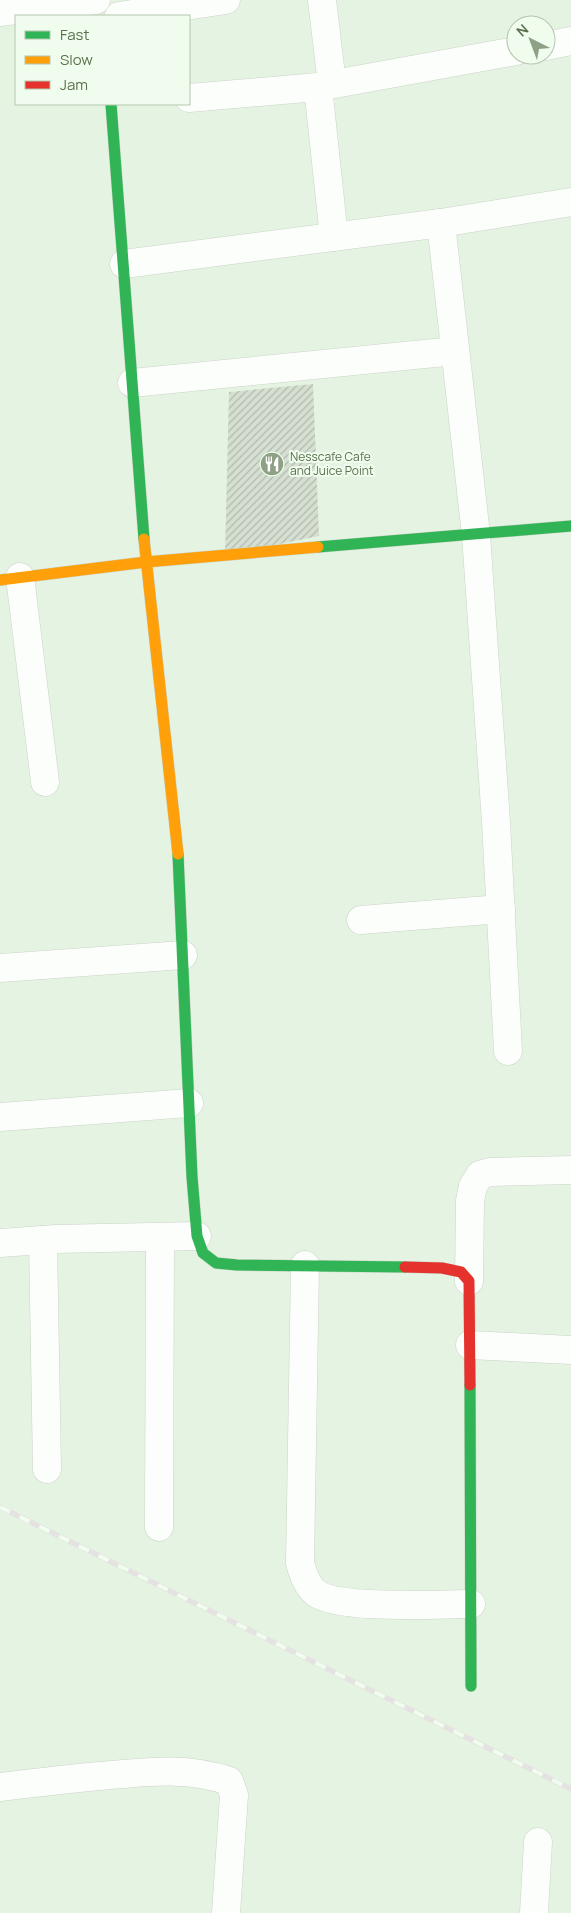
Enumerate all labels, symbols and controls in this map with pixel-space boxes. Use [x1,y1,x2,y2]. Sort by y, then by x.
legend [15,15,190,105]
north arrow [506,15,556,65]
text: N [512,20,532,40]
text: Fast [60,24,89,45]
text: Slow [60,49,93,70]
text: Jam [60,74,88,95]
place label: Nesscafe Cafe and Juice Point [290,448,374,479]
restaurant icon: Nesscafe Cafe and Juice Point [259,451,285,477]

